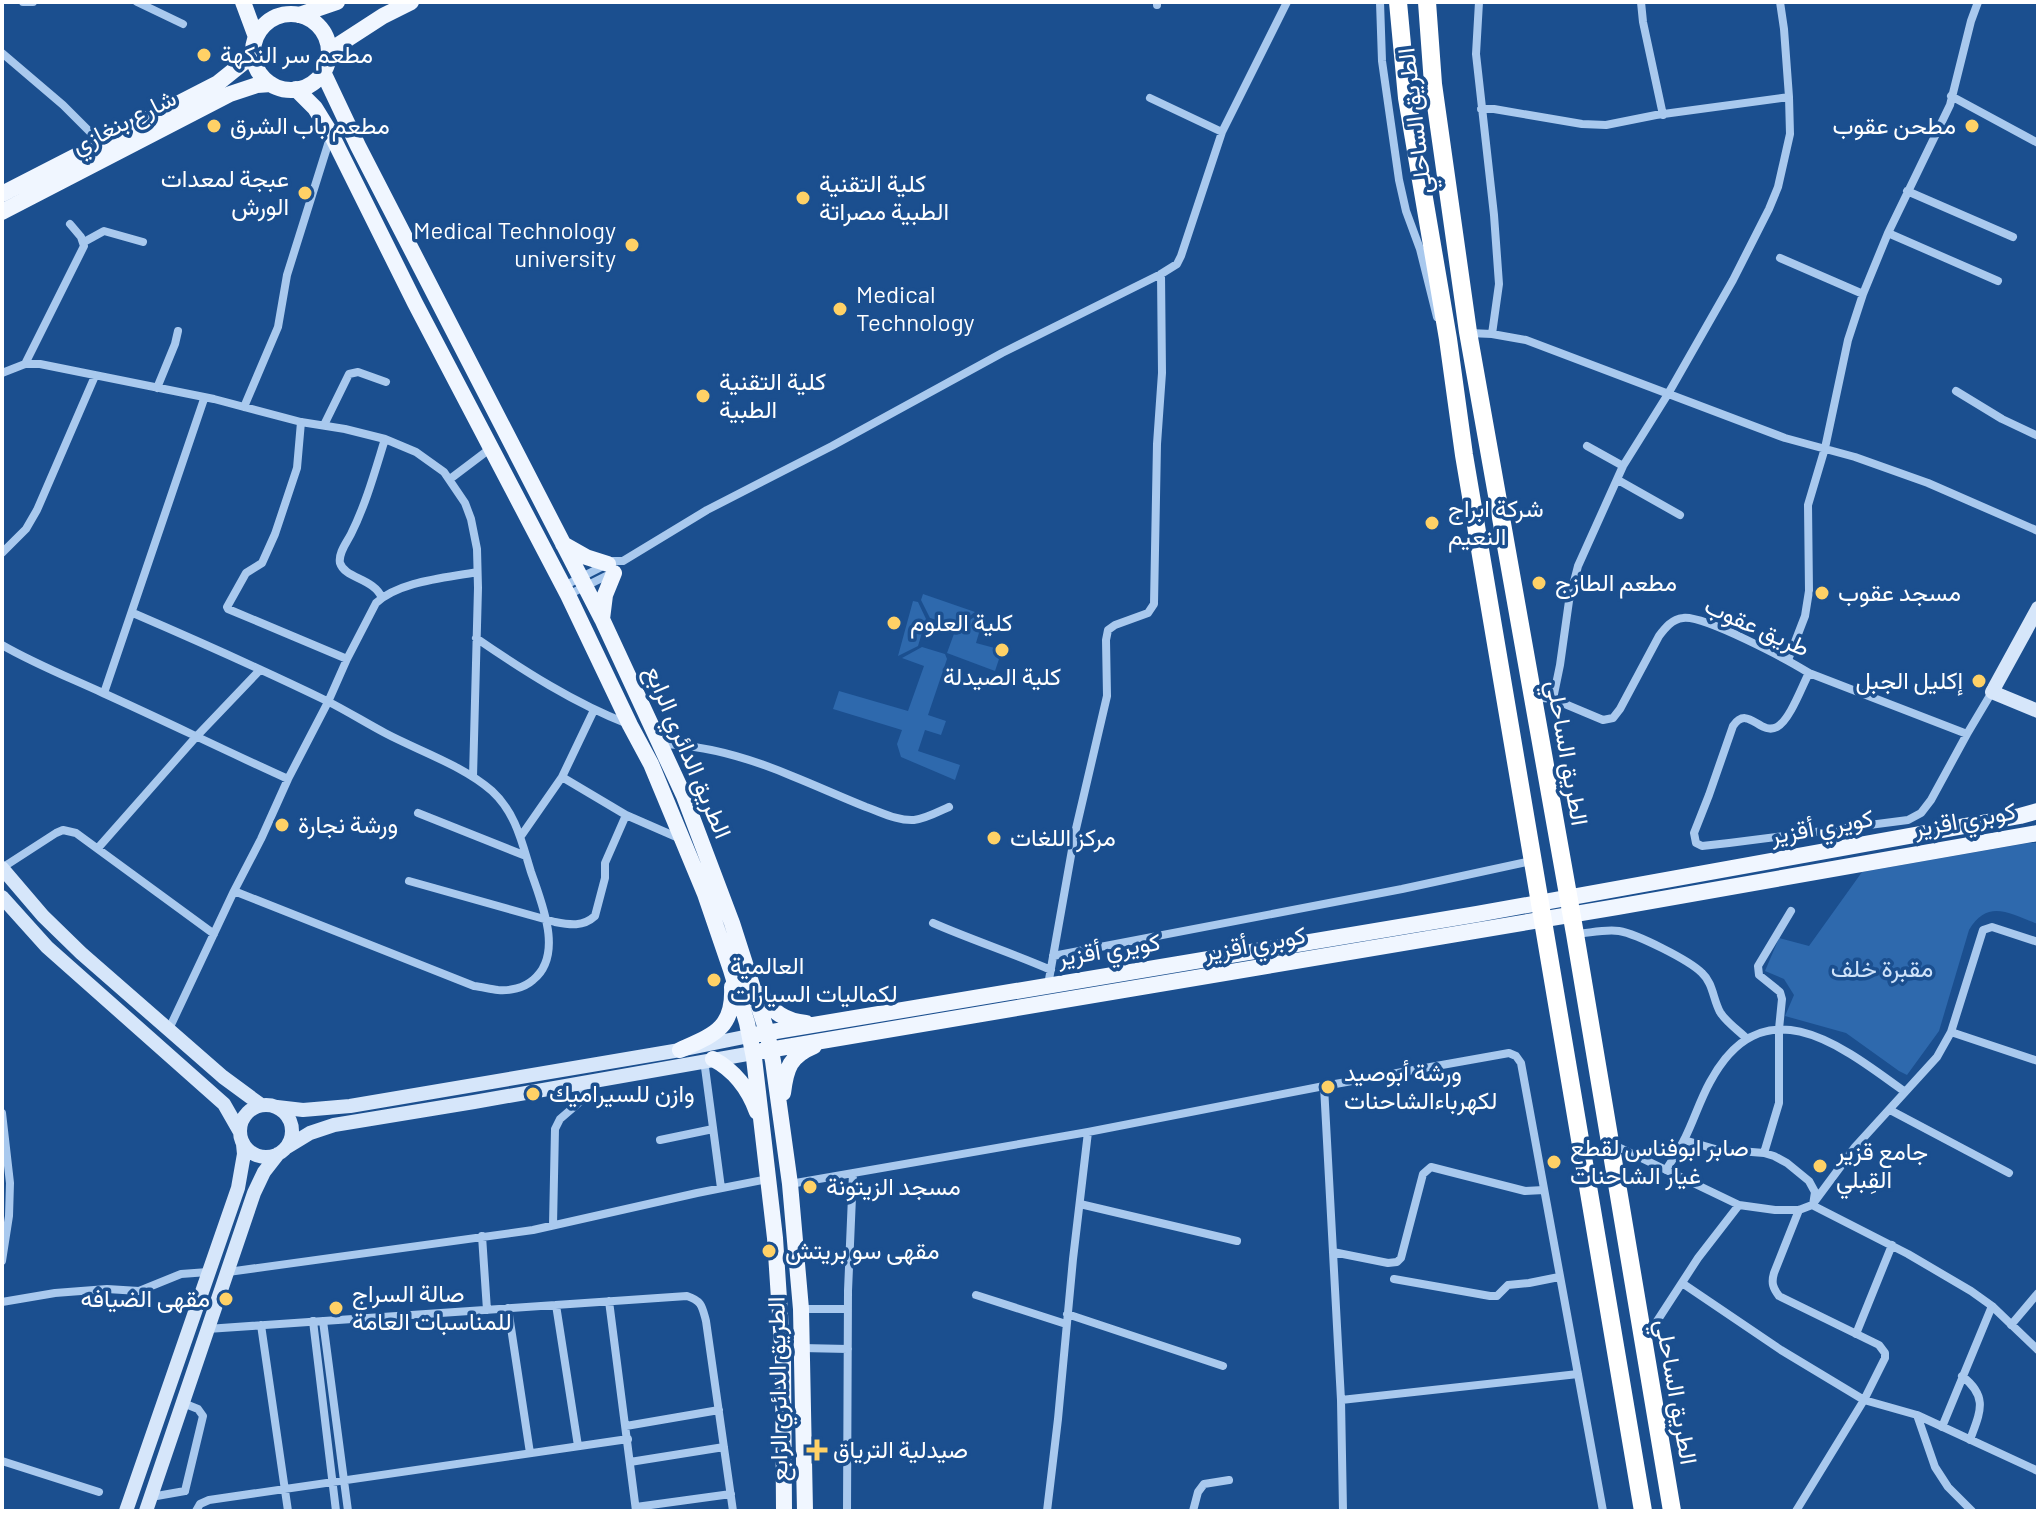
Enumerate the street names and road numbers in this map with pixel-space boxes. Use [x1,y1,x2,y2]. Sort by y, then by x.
street label: الطريق الساحلي [1390,46,1443,196]
street label: شارع بنغازي [66,82,183,165]
street label: طريق عقوب [1700,590,1815,663]
street label: الطريق الدائري الرابع [634,661,739,845]
street label: الطريق الساحلي [1536,678,1596,829]
street label: كوبري اقزير [1911,795,2019,848]
street label: كويري أقزير [1767,802,1877,855]
street label: كوبري أقزير [1201,919,1309,972]
street label: كويري أقزير [1054,926,1163,977]
street label: الطريق الدائري الرابع [760,1296,799,1482]
street label: الطريق الساحلي [1645,1317,1705,1468]

